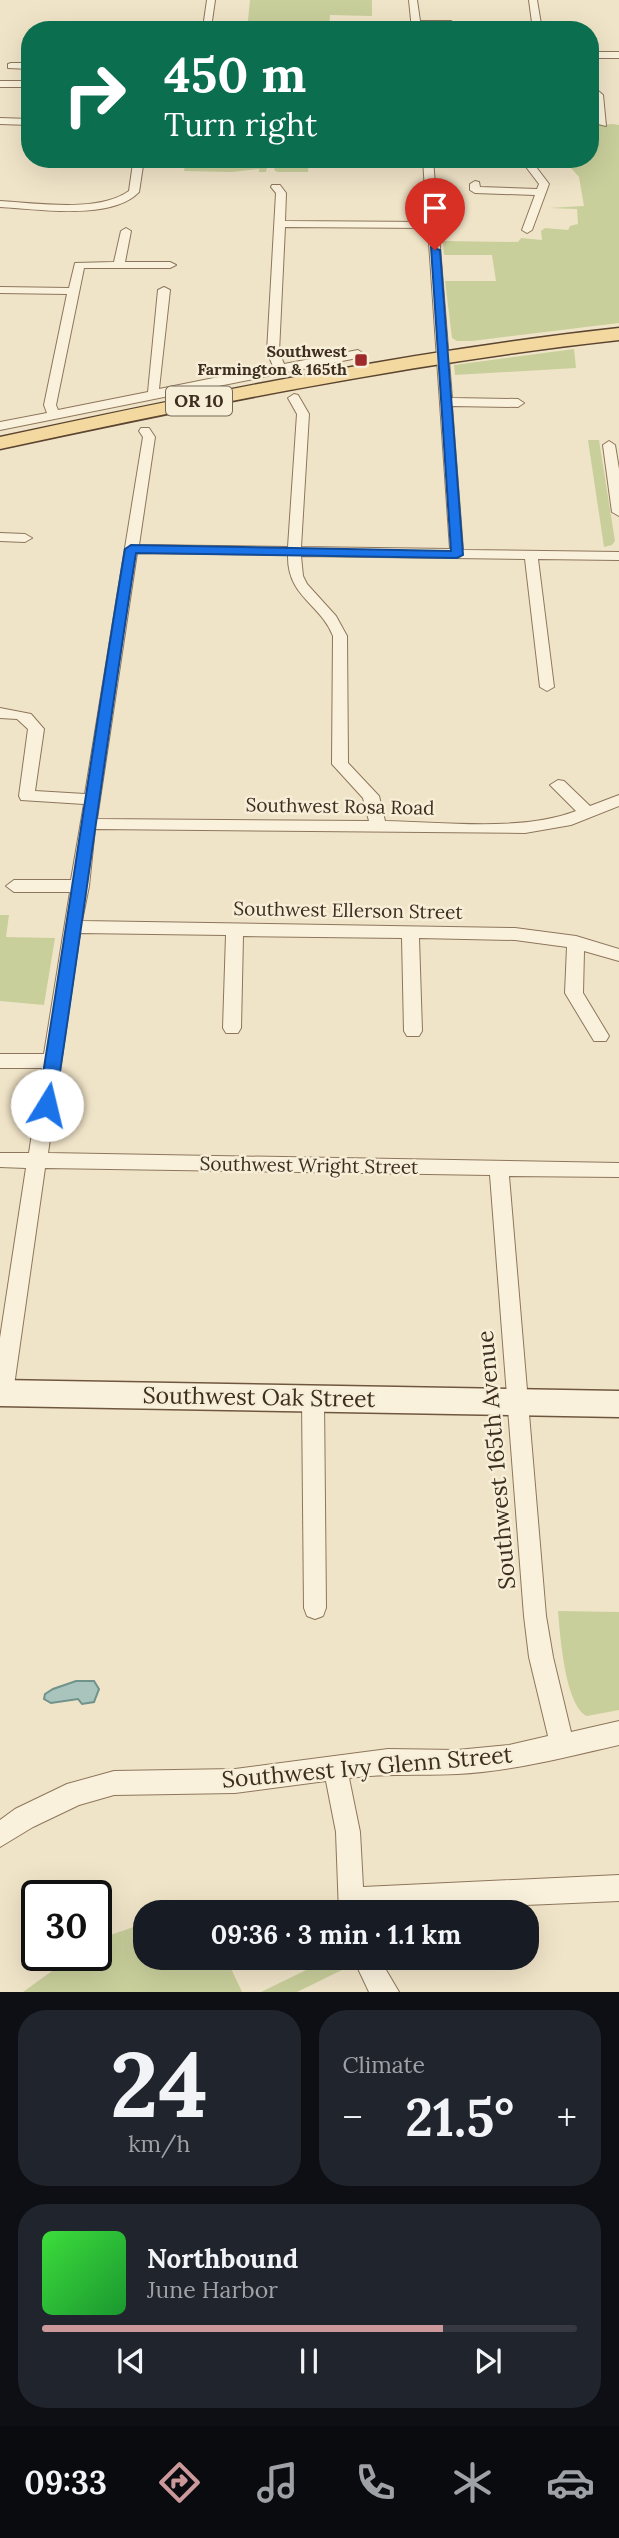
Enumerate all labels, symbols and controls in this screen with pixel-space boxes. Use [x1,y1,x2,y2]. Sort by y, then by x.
text: 450 m [164,43,306,105]
icon: right [49,49,140,140]
text: Turn right [164,104,317,145]
pin [405,178,465,250]
icon: arrive [416,189,454,227]
place label: Southwest Farmington & 165th [197,341,347,379]
marker: Southwest Farmington & 165th [353,352,369,368]
road number: OR 10 [166,386,232,416]
street label: Southwest Rosa Road [245,792,435,820]
street label: Southwest Ellerson Street [233,896,463,924]
position arrow [10,1068,84,1142]
street label: Southwest Wright Street [199,1151,419,1179]
street label: Southwest 165th Avenue [470,1329,521,1591]
street label: Southwest Oak Street [142,1380,376,1413]
street label: Southwest Ivy Glenn Street [220,1739,514,1794]
speed limit sign: 30 [21,1880,112,1971]
text: 09:36 · 3 min · 1.1 km [211,1918,461,1951]
text: 24 [110,2025,208,2142]
text: Climate [343,2050,425,2079]
text: 21.5° [405,2084,514,2150]
text: − [343,2093,363,2141]
text: + [557,2093,577,2141]
text: km/h [128,2129,190,2158]
text: Northbound [147,2242,298,2275]
text: June Harbor [147,2275,278,2304]
icon: previous [112,2342,150,2380]
icon: pause [290,2342,328,2380]
icon: next [469,2342,507,2380]
icon: directions [155,2458,204,2507]
icon: music [253,2458,302,2507]
icon: phone [351,2458,400,2507]
icon: climate [448,2458,497,2507]
icon: car [546,2458,595,2507]
text: 09:33 [24,2462,107,2503]

